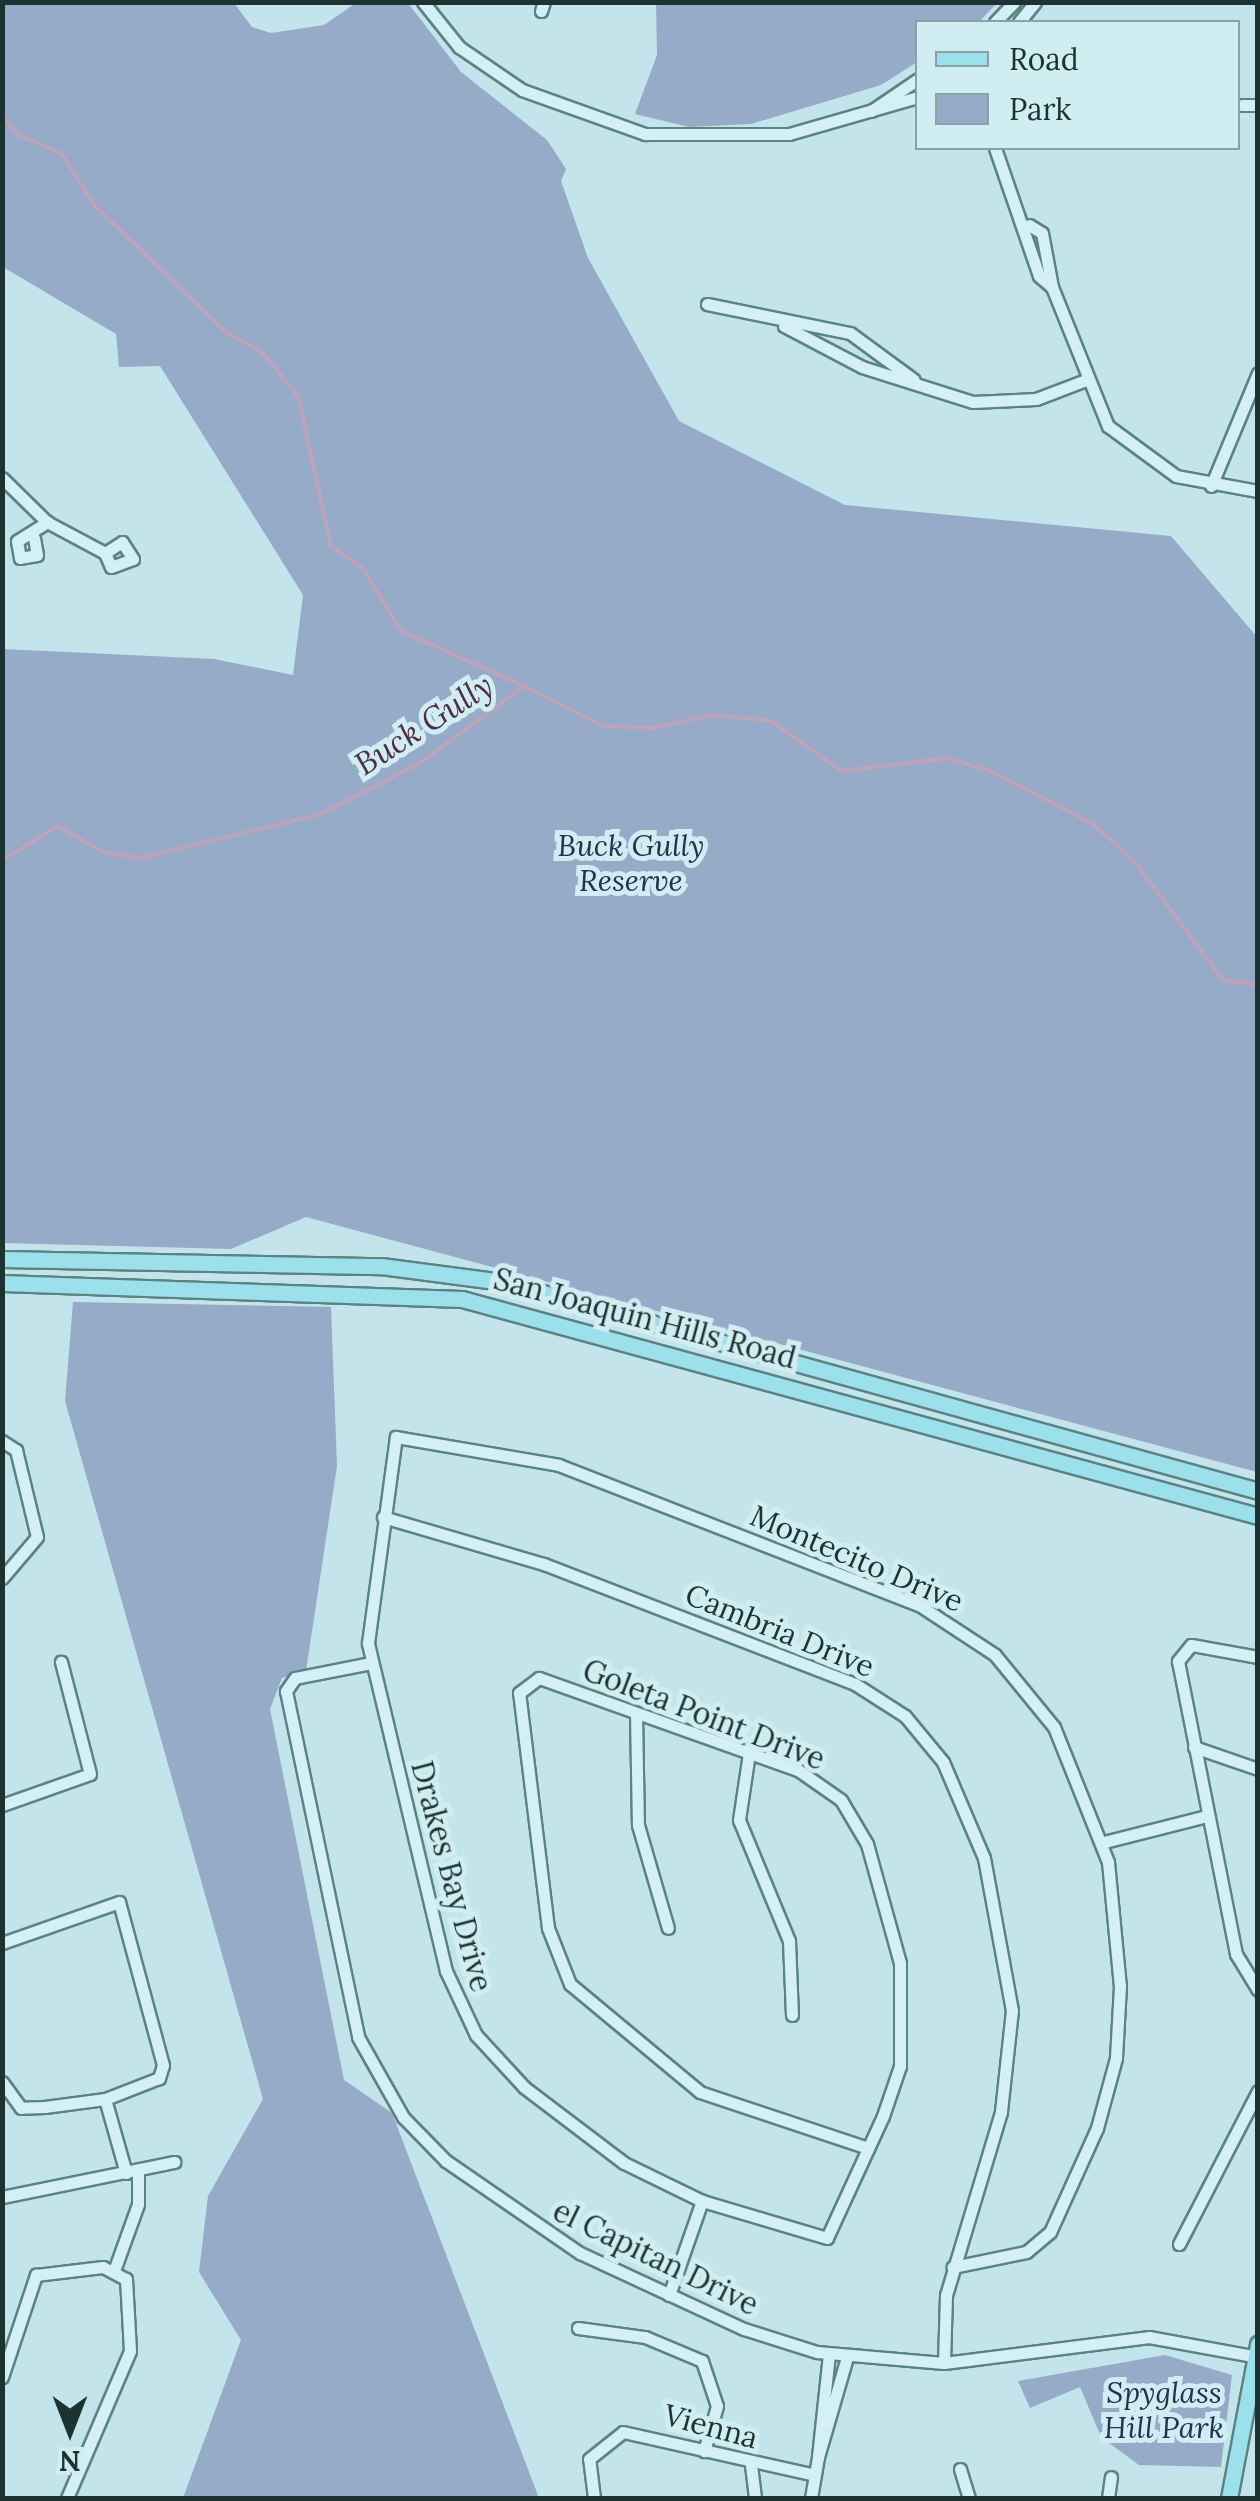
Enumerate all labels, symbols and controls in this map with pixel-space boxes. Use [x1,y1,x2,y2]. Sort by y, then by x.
legend [915,20,1240,150]
text: Road [1009,40,1079,78]
text: Park [1009,90,1071,128]
water label: Buck Gully [348,666,500,784]
park label: Buck Gully Reserve [558,827,704,898]
street label: San Joaquin Hills Road [490,1260,800,1376]
street label: Montecito Drive [745,1497,969,1619]
street label: Cambria Drive [680,1576,880,1684]
street label: Goleta Point Drive [578,1651,830,1777]
street label: Drakes Bay Drive [404,1757,500,1995]
street label: el Capitan Drive [548,2192,764,2322]
park label: Spyglass Hill Park [1104,2374,1224,2444]
north arrow [20,2381,120,2481]
street label: Vienna [660,2396,762,2456]
text: N [59,2443,81,2479]

